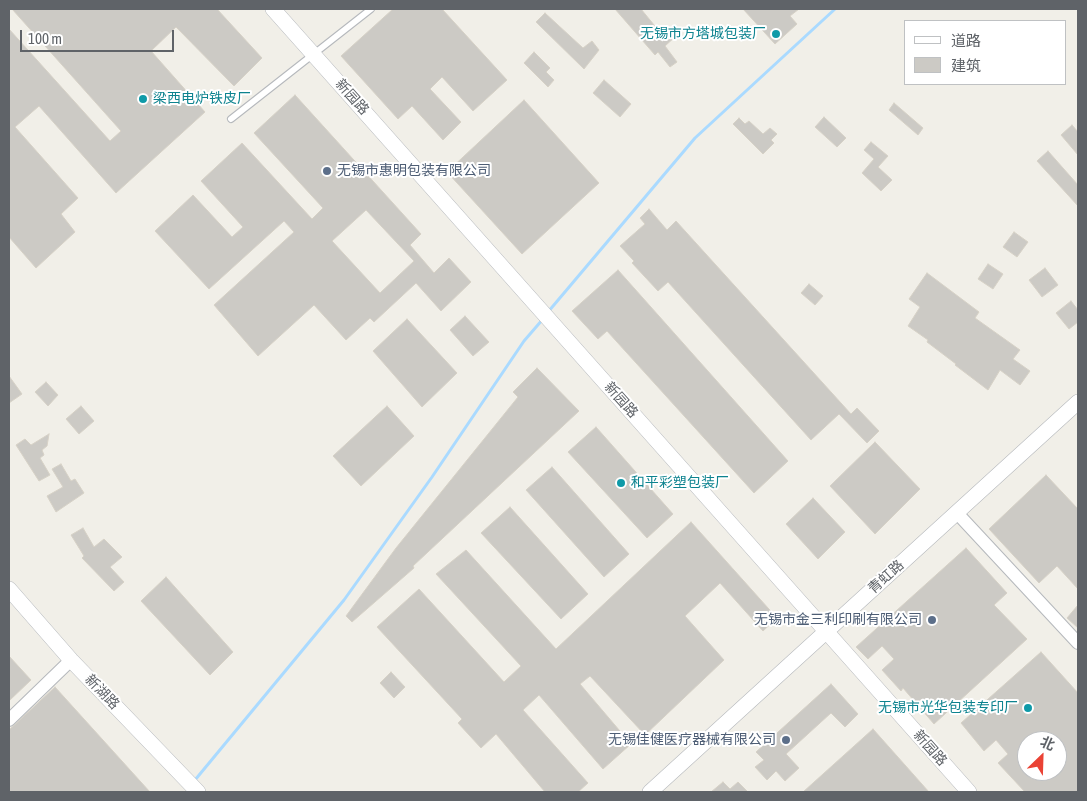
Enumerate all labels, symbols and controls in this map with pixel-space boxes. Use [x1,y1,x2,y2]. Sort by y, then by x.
scale bar [22,20,176,52]
legend [904,20,1067,85]
place label: 无锡市方塔城包装厂 [640,26,766,42]
marker: 无锡市方塔城包装厂 [770,28,782,40]
text: 100 m [28,30,62,47]
text: 道路 [951,32,981,49]
text: 建筑 [951,57,981,74]
street label: 新园路 [332,76,372,118]
place label: 梁西电炉铁皮厂 [153,91,251,107]
marker: 梁西电炉铁皮厂 [137,93,149,105]
place label: 无锡市惠明包装有限公司 [337,163,491,179]
marker: 无锡市惠明包装有限公司 [321,165,333,177]
street label: 新园路 [601,379,641,421]
place label: 和平彩塑包装厂 [631,475,729,491]
marker: 和平彩塑包装厂 [615,477,627,489]
street label: 青虹路 [865,557,907,597]
place label: 无锡市金三利印刷有限公司 [754,612,922,628]
marker: 无锡市金三利印刷有限公司 [926,614,938,626]
street label: 新湖路 [81,671,123,713]
place label: 无锡市光华包装专印厂 [878,700,1018,716]
marker: 无锡市光华包装专印厂 [1022,702,1034,714]
street label: 新园路 [910,727,950,769]
north arrow [1017,731,1067,781]
place label: 无锡佳健医疗器械有限公司 [608,732,776,748]
text: 北 [1038,733,1057,753]
marker: 无锡佳健医疗器械有限公司 [780,734,792,746]

